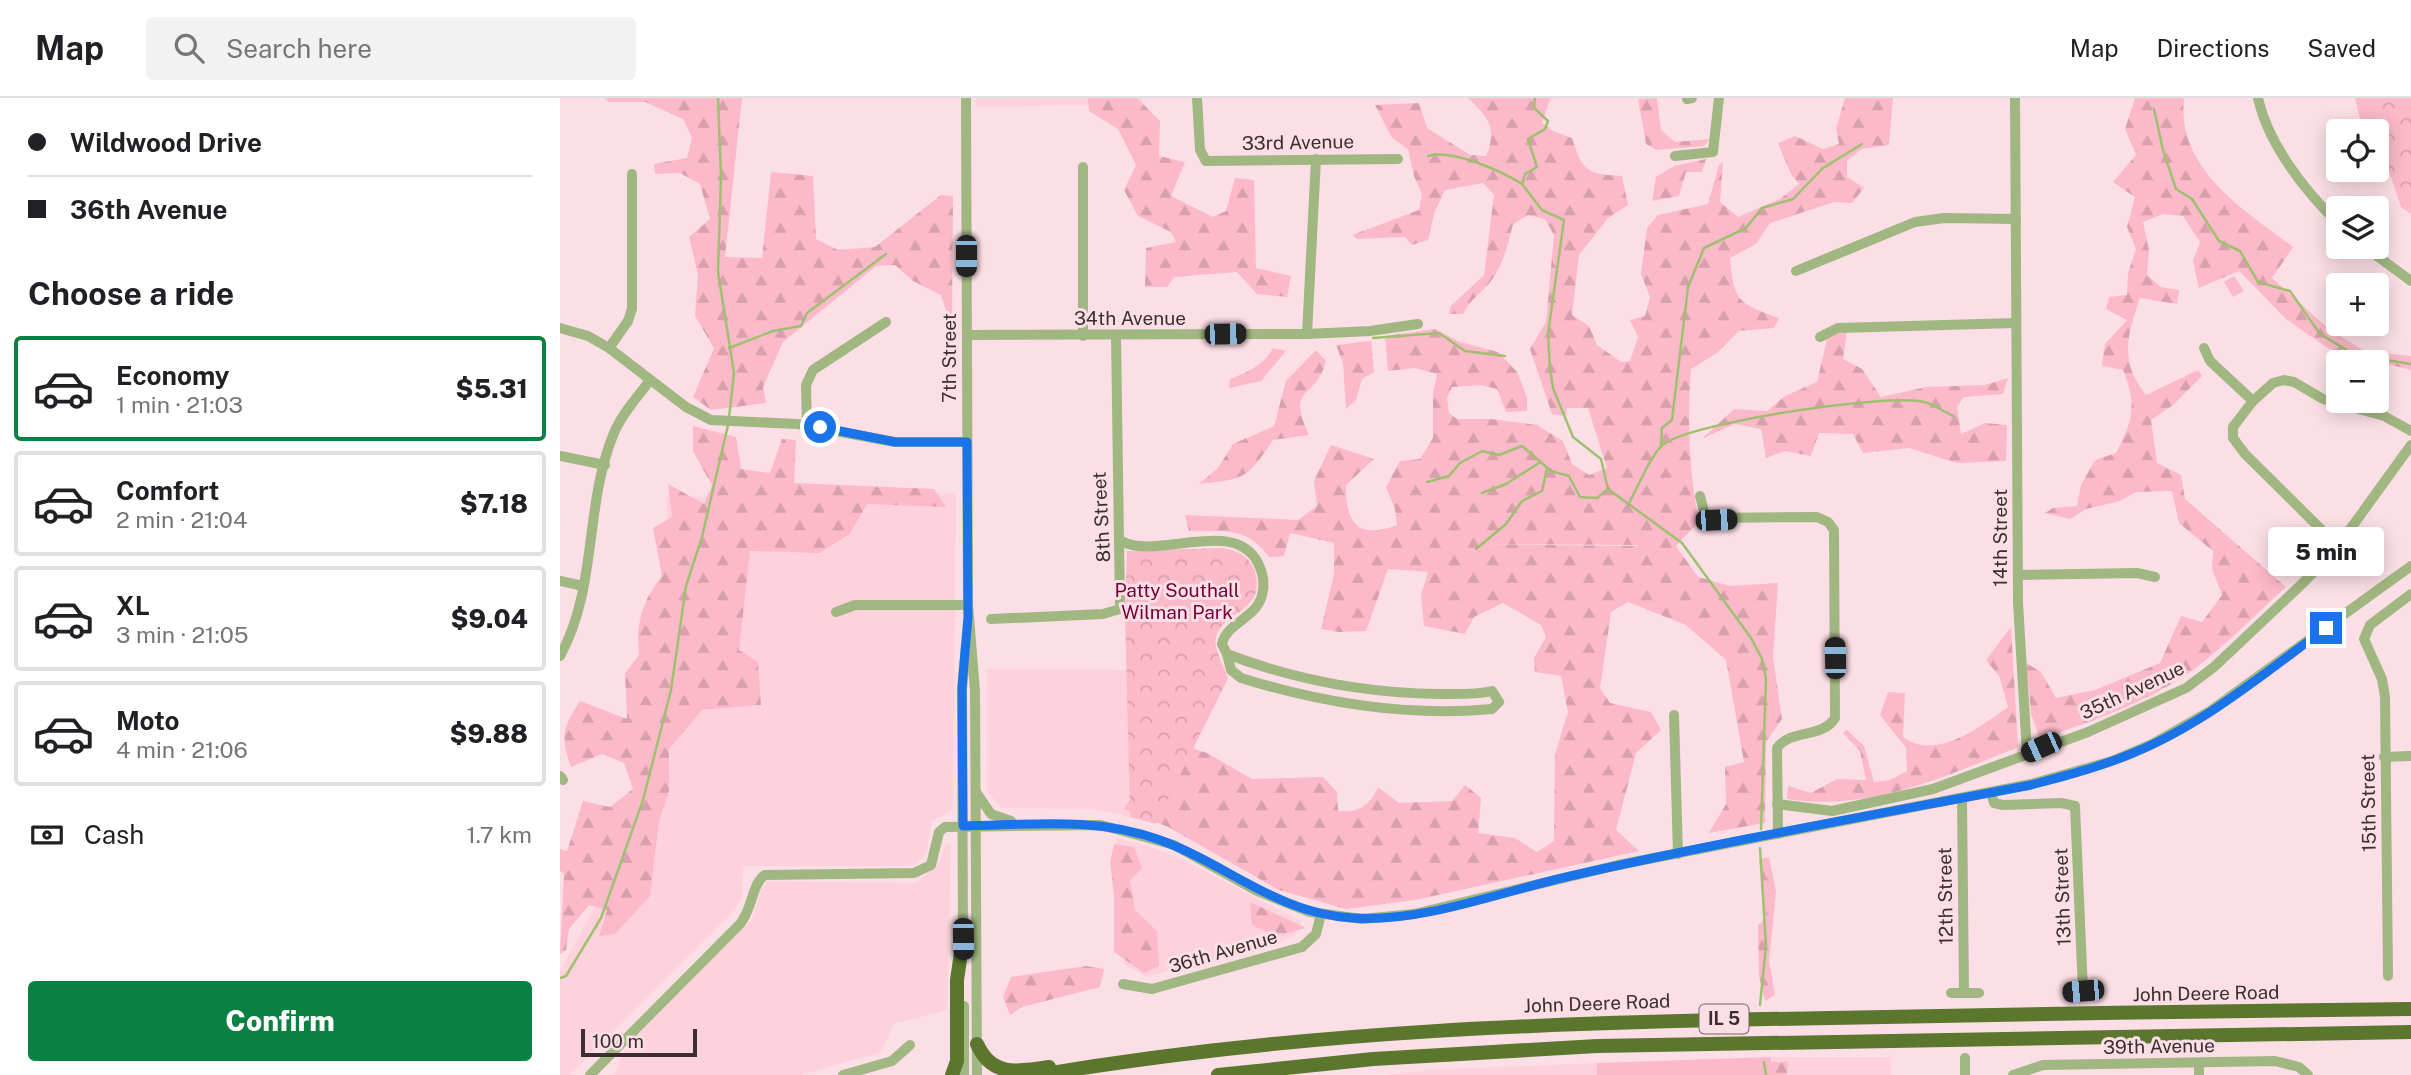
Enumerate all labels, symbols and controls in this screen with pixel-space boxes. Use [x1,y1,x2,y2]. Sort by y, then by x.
search box [146,17,636,80]
text: Map [35,29,104,67]
icon: search [170,29,208,67]
text: Search here [226,33,372,64]
text: Map [2070,34,2119,62]
text: Directions [2157,34,2269,62]
text: Saved [2307,34,2376,62]
map controls [2326,119,2389,413]
button: locate [2326,119,2389,182]
text: Wildwood Drive [70,127,262,158]
street label: 33rd Avenue [1242,130,1354,154]
text: 36th Avenue [70,194,228,225]
button: layers [2326,196,2389,259]
car [956,235,977,277]
button: + [2326,273,2389,336]
text: Choose a ride [28,275,234,312]
street label: 34th Avenue [1074,307,1186,329]
street label: 7th Street [938,313,960,403]
car [1204,323,1247,345]
button: − [2326,350,2389,413]
icon: car [32,357,95,420]
text: Economy [116,360,229,391]
text: $5.31 [455,373,528,404]
text: 1 min · 21:03 [116,391,243,418]
route start [804,411,836,443]
street label: 8th Street [1088,471,1114,563]
icon: car [32,472,95,535]
text: Comfort [116,475,219,506]
text: $7.18 [460,488,528,519]
street label: 14th Street [1989,489,2011,587]
text: 2 min · 21:04 [116,506,247,533]
car [1695,509,1738,531]
callout: 5 min [2268,526,2384,575]
text: 5 min [2295,538,2357,565]
park label: Patty Southall Wilman Park [1114,579,1240,623]
icon: car [32,587,95,650]
text: XL [116,590,150,621]
text: $9.04 [451,603,528,634]
route end [2310,612,2342,644]
text: 3 min · 21:05 [116,621,248,648]
car [1825,637,1846,679]
street label: 35th Avenue [2076,656,2188,724]
icon: car [32,702,95,765]
text: Moto [116,705,179,736]
text: $9.88 [450,718,528,749]
car [2018,729,2065,765]
text: 4 min · 21:06 [116,736,248,763]
street label: 15th Street [2356,754,2380,852]
icon: cash [28,816,66,854]
text: Cash [84,819,144,850]
text: 1.7 km [466,821,532,848]
street label: 12th Street [1933,847,1957,945]
street label: 13th Street [2049,848,2075,946]
car [953,918,974,960]
street label: 36th Avenue [1166,925,1280,977]
car [2062,979,2105,1003]
button: Confirm [28,981,532,1061]
street label: John Deere Road [2132,981,2280,1005]
street label: John Deere Road [1523,989,1671,1017]
road number: IL 5 [1700,1004,1748,1034]
scale bar [581,1026,696,1058]
text: 100 m [592,1030,644,1052]
street label: 39th Avenue [2103,1034,2215,1058]

